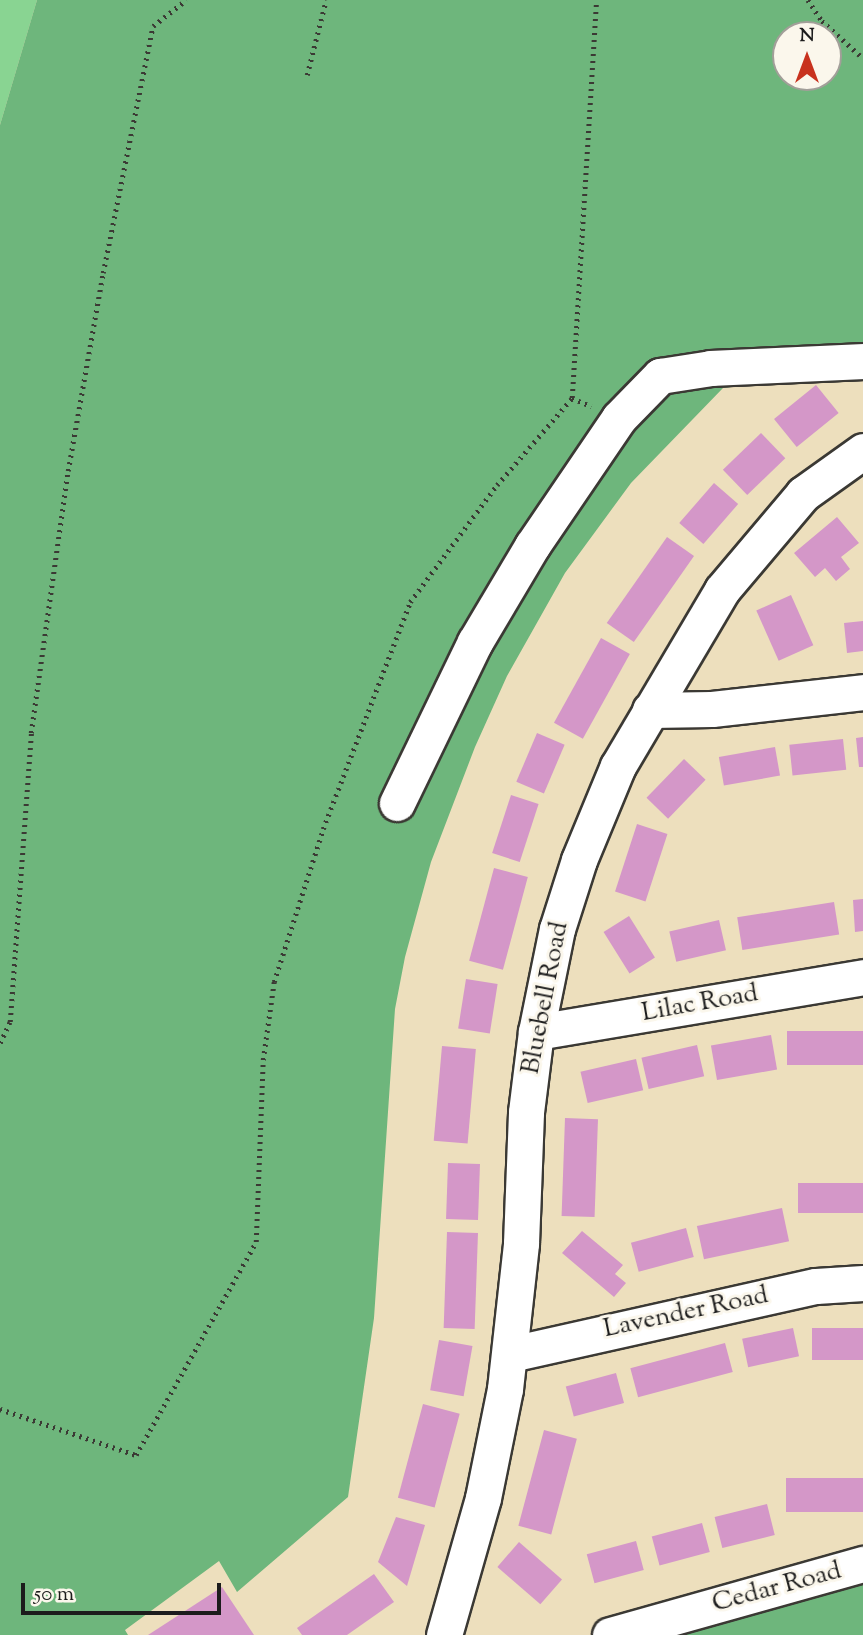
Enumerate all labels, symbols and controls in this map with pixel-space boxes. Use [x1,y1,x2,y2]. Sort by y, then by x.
north arrow [772,21,842,91]
text: N [799,23,815,50]
street label: Bluebell Road [516,919,576,1077]
street label: Lilac Road [639,978,761,1030]
street label: Lavender Road [601,1280,771,1346]
street label: Cedar Road [709,1556,845,1620]
scale bar [24,1568,224,1612]
text: 50 m [34,1580,74,1610]

